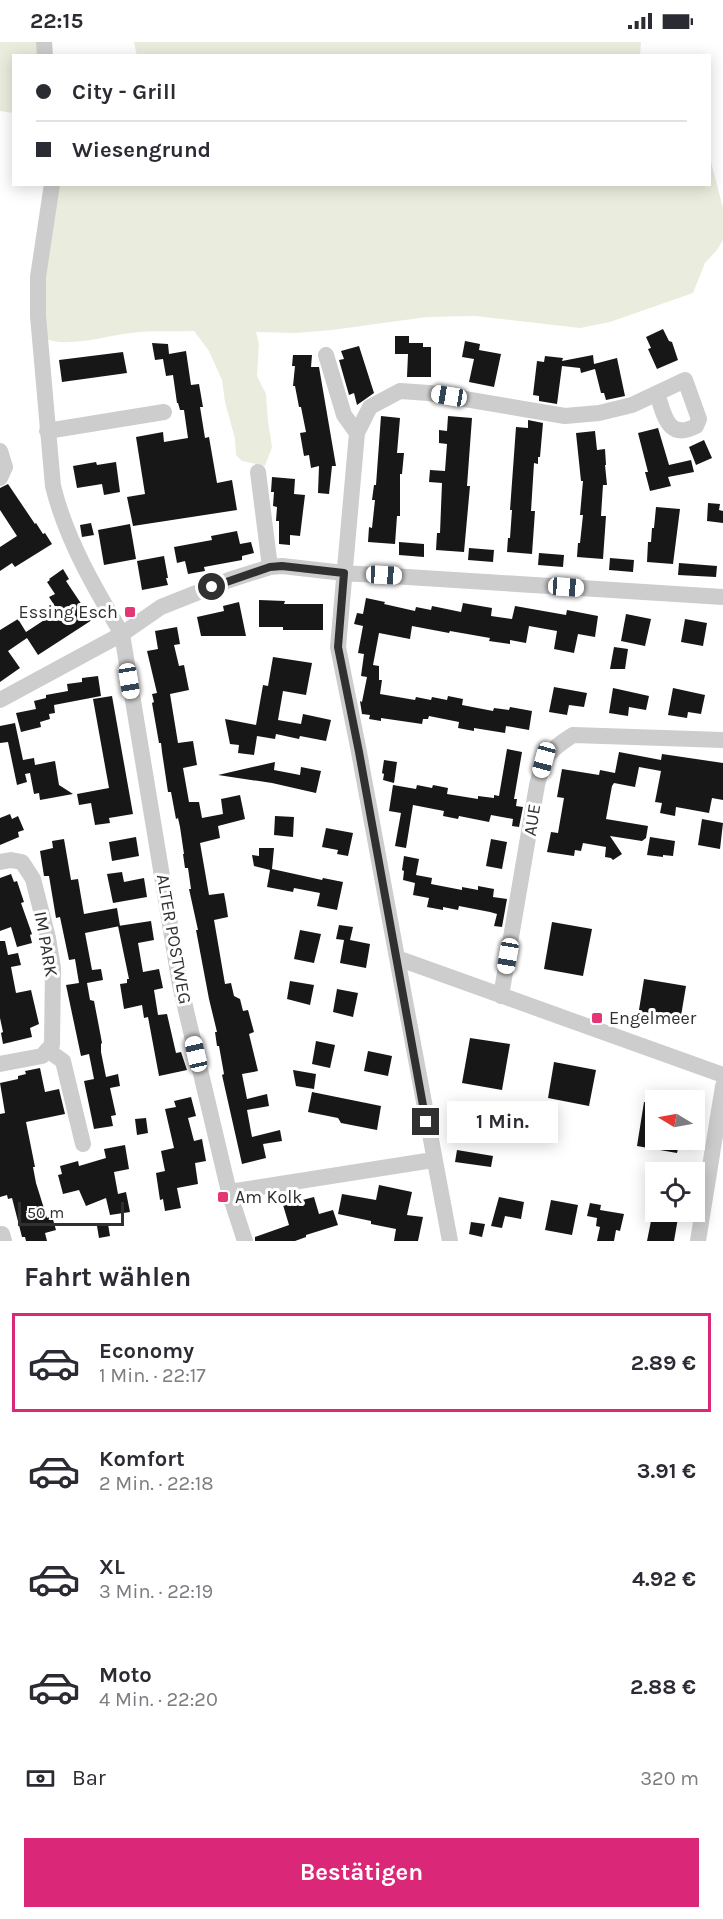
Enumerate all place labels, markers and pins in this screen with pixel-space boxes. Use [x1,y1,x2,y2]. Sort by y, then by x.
place label: Essing Esch [19,601,118,623]
marker: Essing Esch [123,605,137,619]
place label: Engelmeer [609,1007,697,1029]
marker: Engelmeer [590,1011,604,1025]
place label: Am Kolk [235,1186,302,1208]
marker: Am Kolk [216,1190,230,1204]

